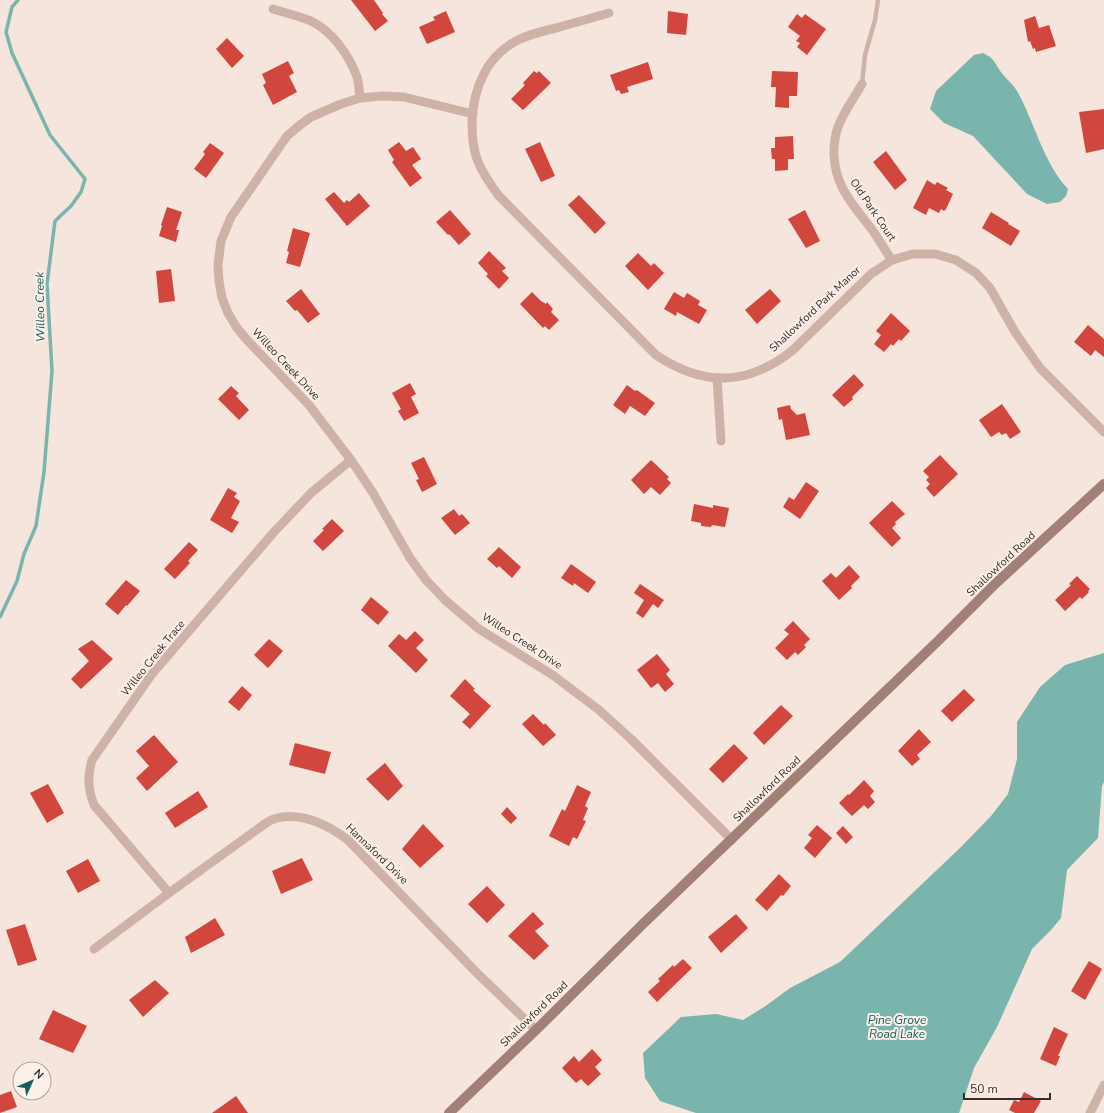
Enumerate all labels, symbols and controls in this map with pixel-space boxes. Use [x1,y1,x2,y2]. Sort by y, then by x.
street label: Old Park Court [846,176,900,245]
street label: Shallowford Park Manor [766,263,864,355]
water label: Willeo Creek [31,271,49,342]
street label: Willeo Creek Drive [249,325,323,403]
street label: Shallowford Road [963,528,1039,600]
street label: Willeo Creek Drive [479,609,565,673]
street label: Willeo Creek Trace [118,617,188,699]
street label: Shallowford Road [730,753,804,825]
street label: Hannaford Drive [343,820,412,888]
street label: Shallowford Road [497,978,571,1050]
water label: Pine Grove Road Lake [868,1012,927,1042]
north arrow [12,1061,52,1101]
text: N [31,1066,47,1082]
scale bar [964,1075,1050,1101]
text: 50 m [970,1081,998,1097]

